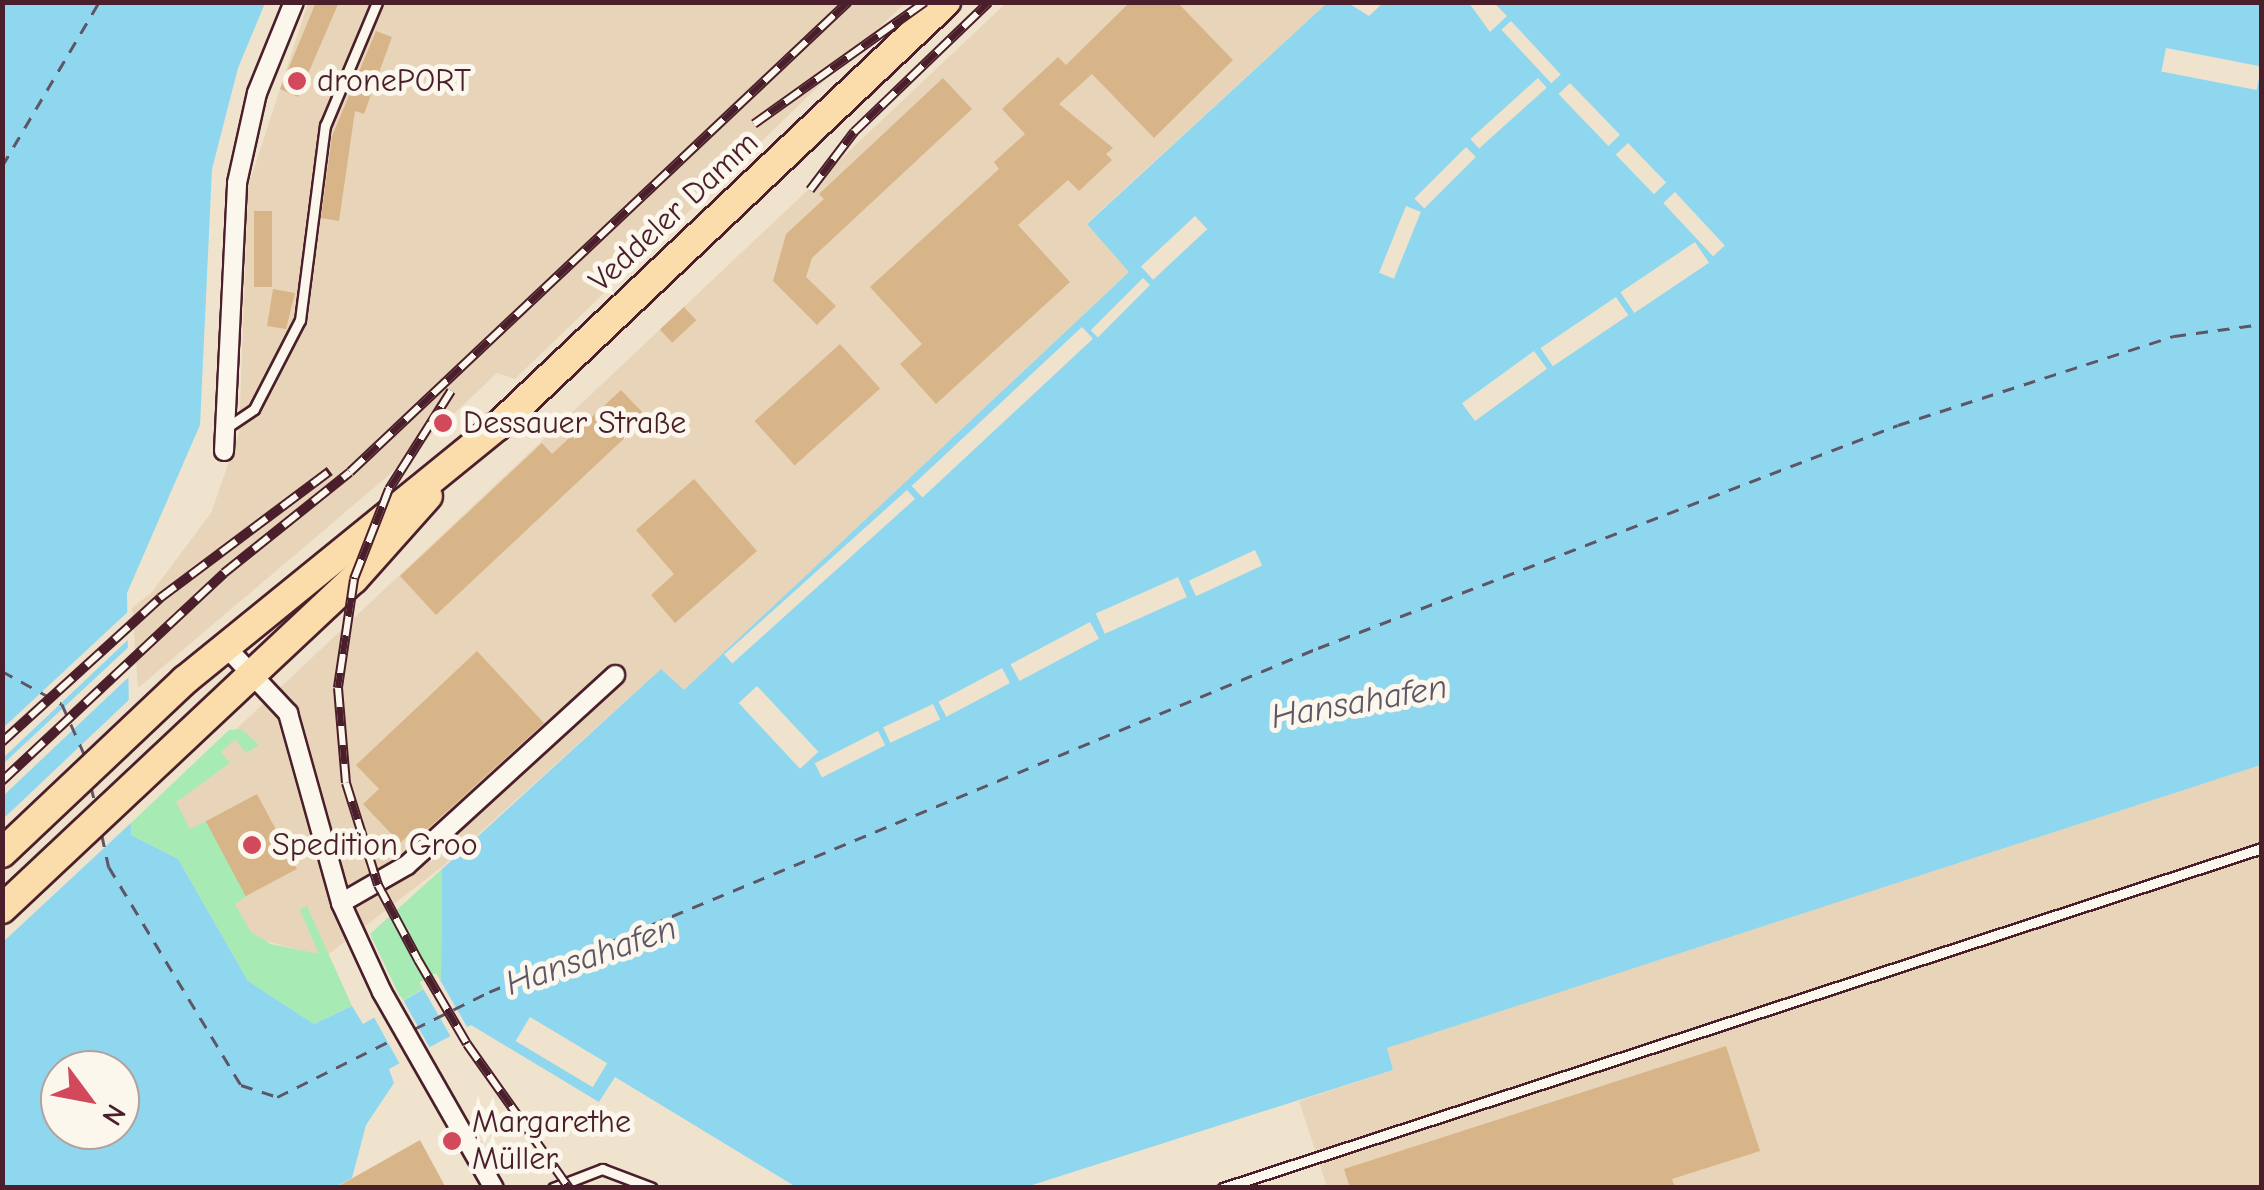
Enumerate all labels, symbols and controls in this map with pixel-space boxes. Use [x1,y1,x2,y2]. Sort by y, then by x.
place label: dronePORT [317,62,471,100]
marker: dronePORT [286,70,308,92]
street label: Veddeler Damm [581,124,767,300]
place label: Dessauer Straße [463,404,686,442]
marker: Dessauer Straße [432,412,454,434]
water label: Hansahafen [1268,666,1450,738]
place label: Spedition Groo [272,826,478,864]
marker: Spedition Groo [241,834,263,856]
water label: Hansahafen [500,907,682,1005]
north arrow [40,1050,140,1150]
text: N [95,1099,132,1131]
place label: Margarethe Müller [472,1104,631,1179]
marker: Margarethe Müller [441,1130,463,1152]

